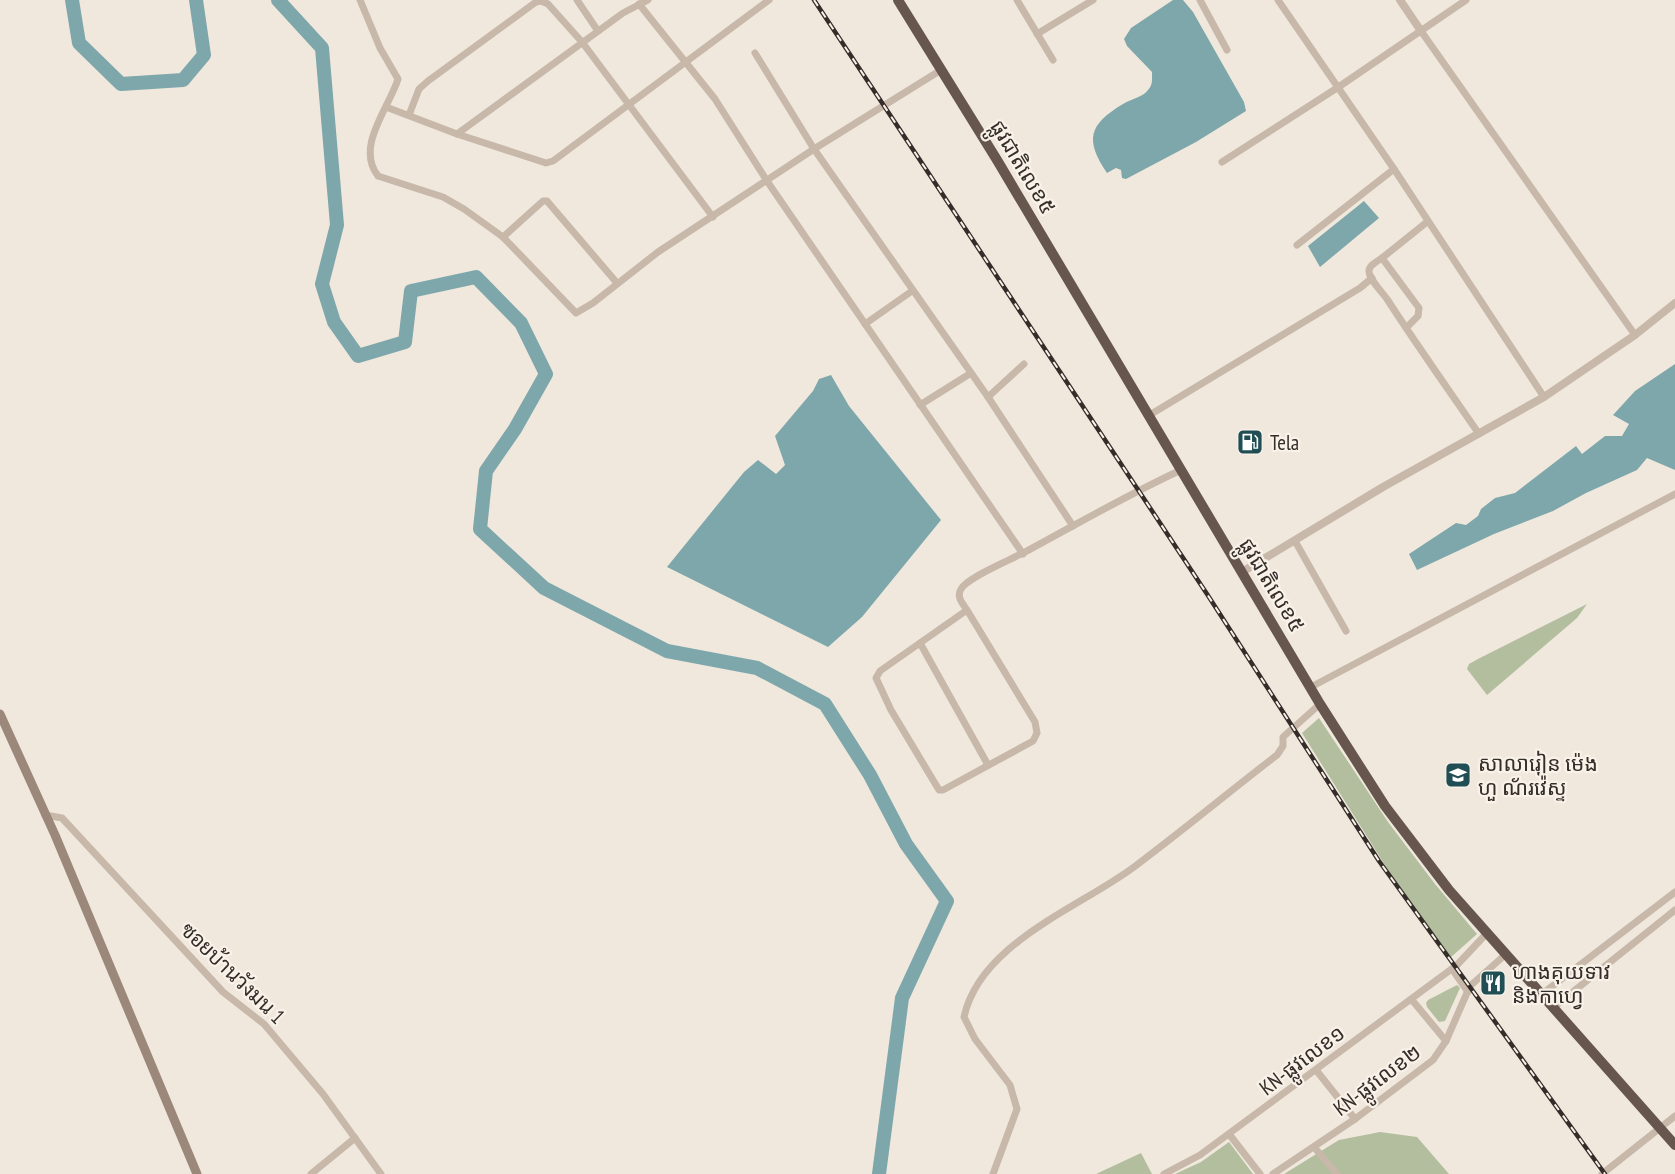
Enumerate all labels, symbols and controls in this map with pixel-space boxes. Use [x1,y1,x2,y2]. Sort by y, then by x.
street label: ផ្លូវជាតិលេខ៥ [979,115,1062,222]
fuel station icon: Tela [1235,427,1265,457]
place label: Tela [1270,429,1299,456]
street label: ផ្លូវជាតិលេខ៥ [1228,533,1311,640]
place label: សាលារៀន ម៉េង ហួ ណ័រវ៉េស្ទ [1478,750,1598,801]
school or university icon: សាលារៀន ម៉េង ហួ ណ័រវ៉េស្ទ [1443,760,1473,790]
street label: ซอยบ้านวังมน 1 [175,916,291,1030]
place label: ហាងគុយទាវ និងកាហ្វេ [1512,958,1610,1009]
restaurant icon: ហាងគុយទាវ និងកាហ្វេ [1478,968,1508,998]
street label: KN-ផ្លូវលេខ១ [1254,1019,1354,1106]
street label: KN-ផ្លូវលេខ២ [1328,1038,1430,1127]

